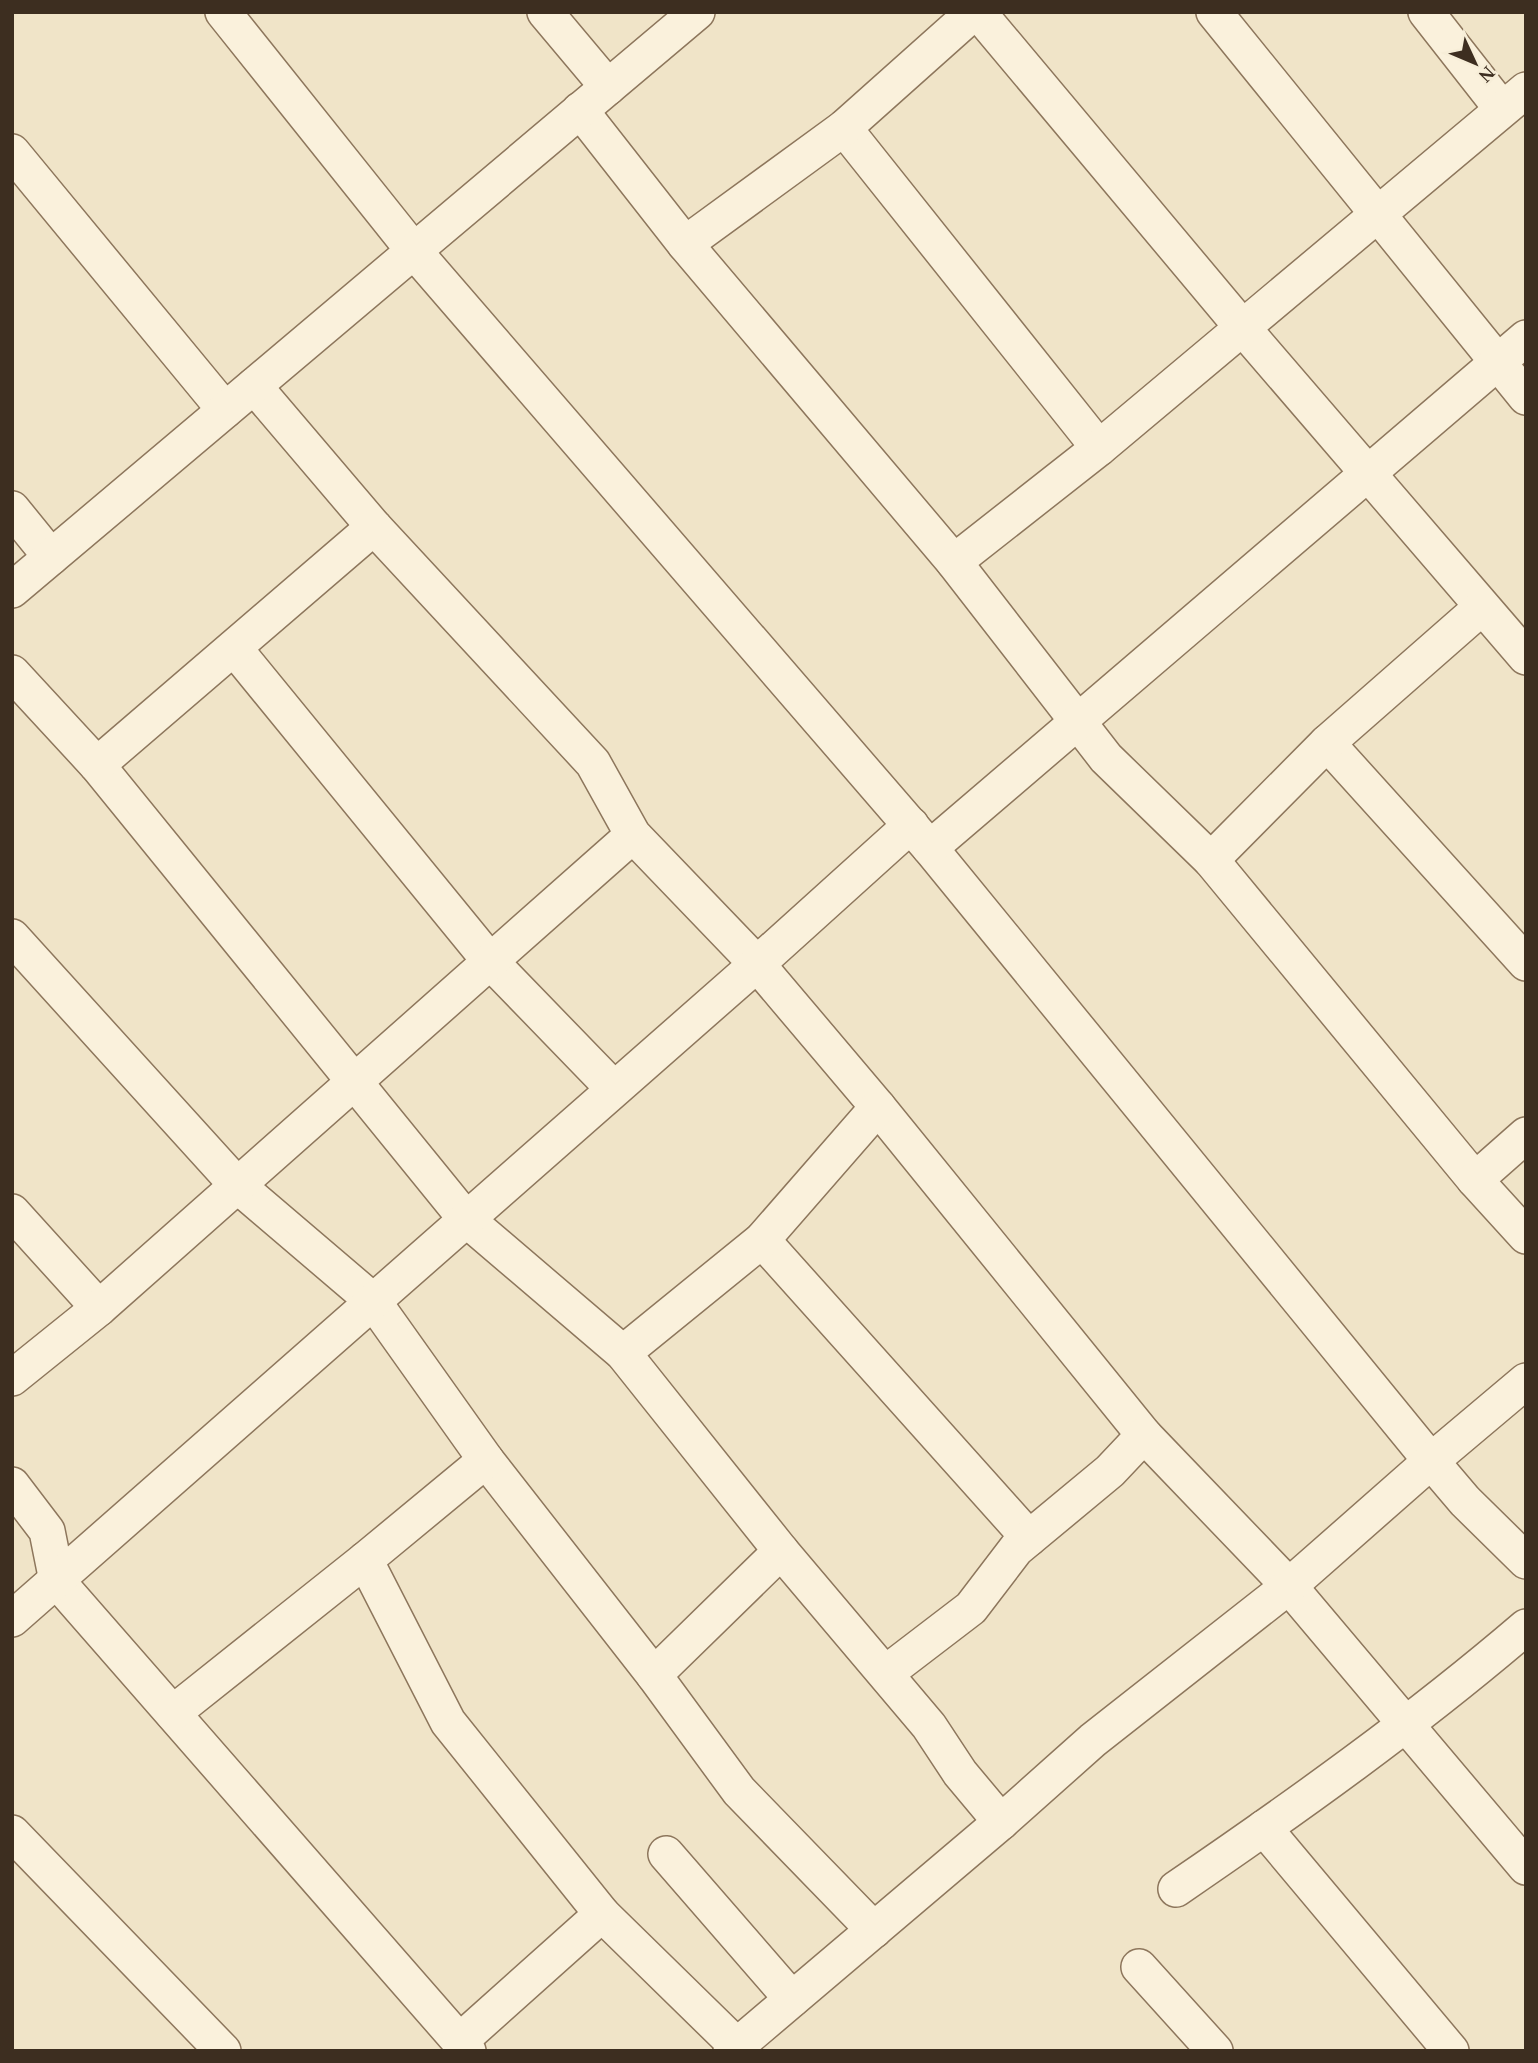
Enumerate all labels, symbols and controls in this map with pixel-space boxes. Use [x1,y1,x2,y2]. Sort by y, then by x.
north arrow [1440,28,1510,98]
text: N [1474,62,1499,87]

